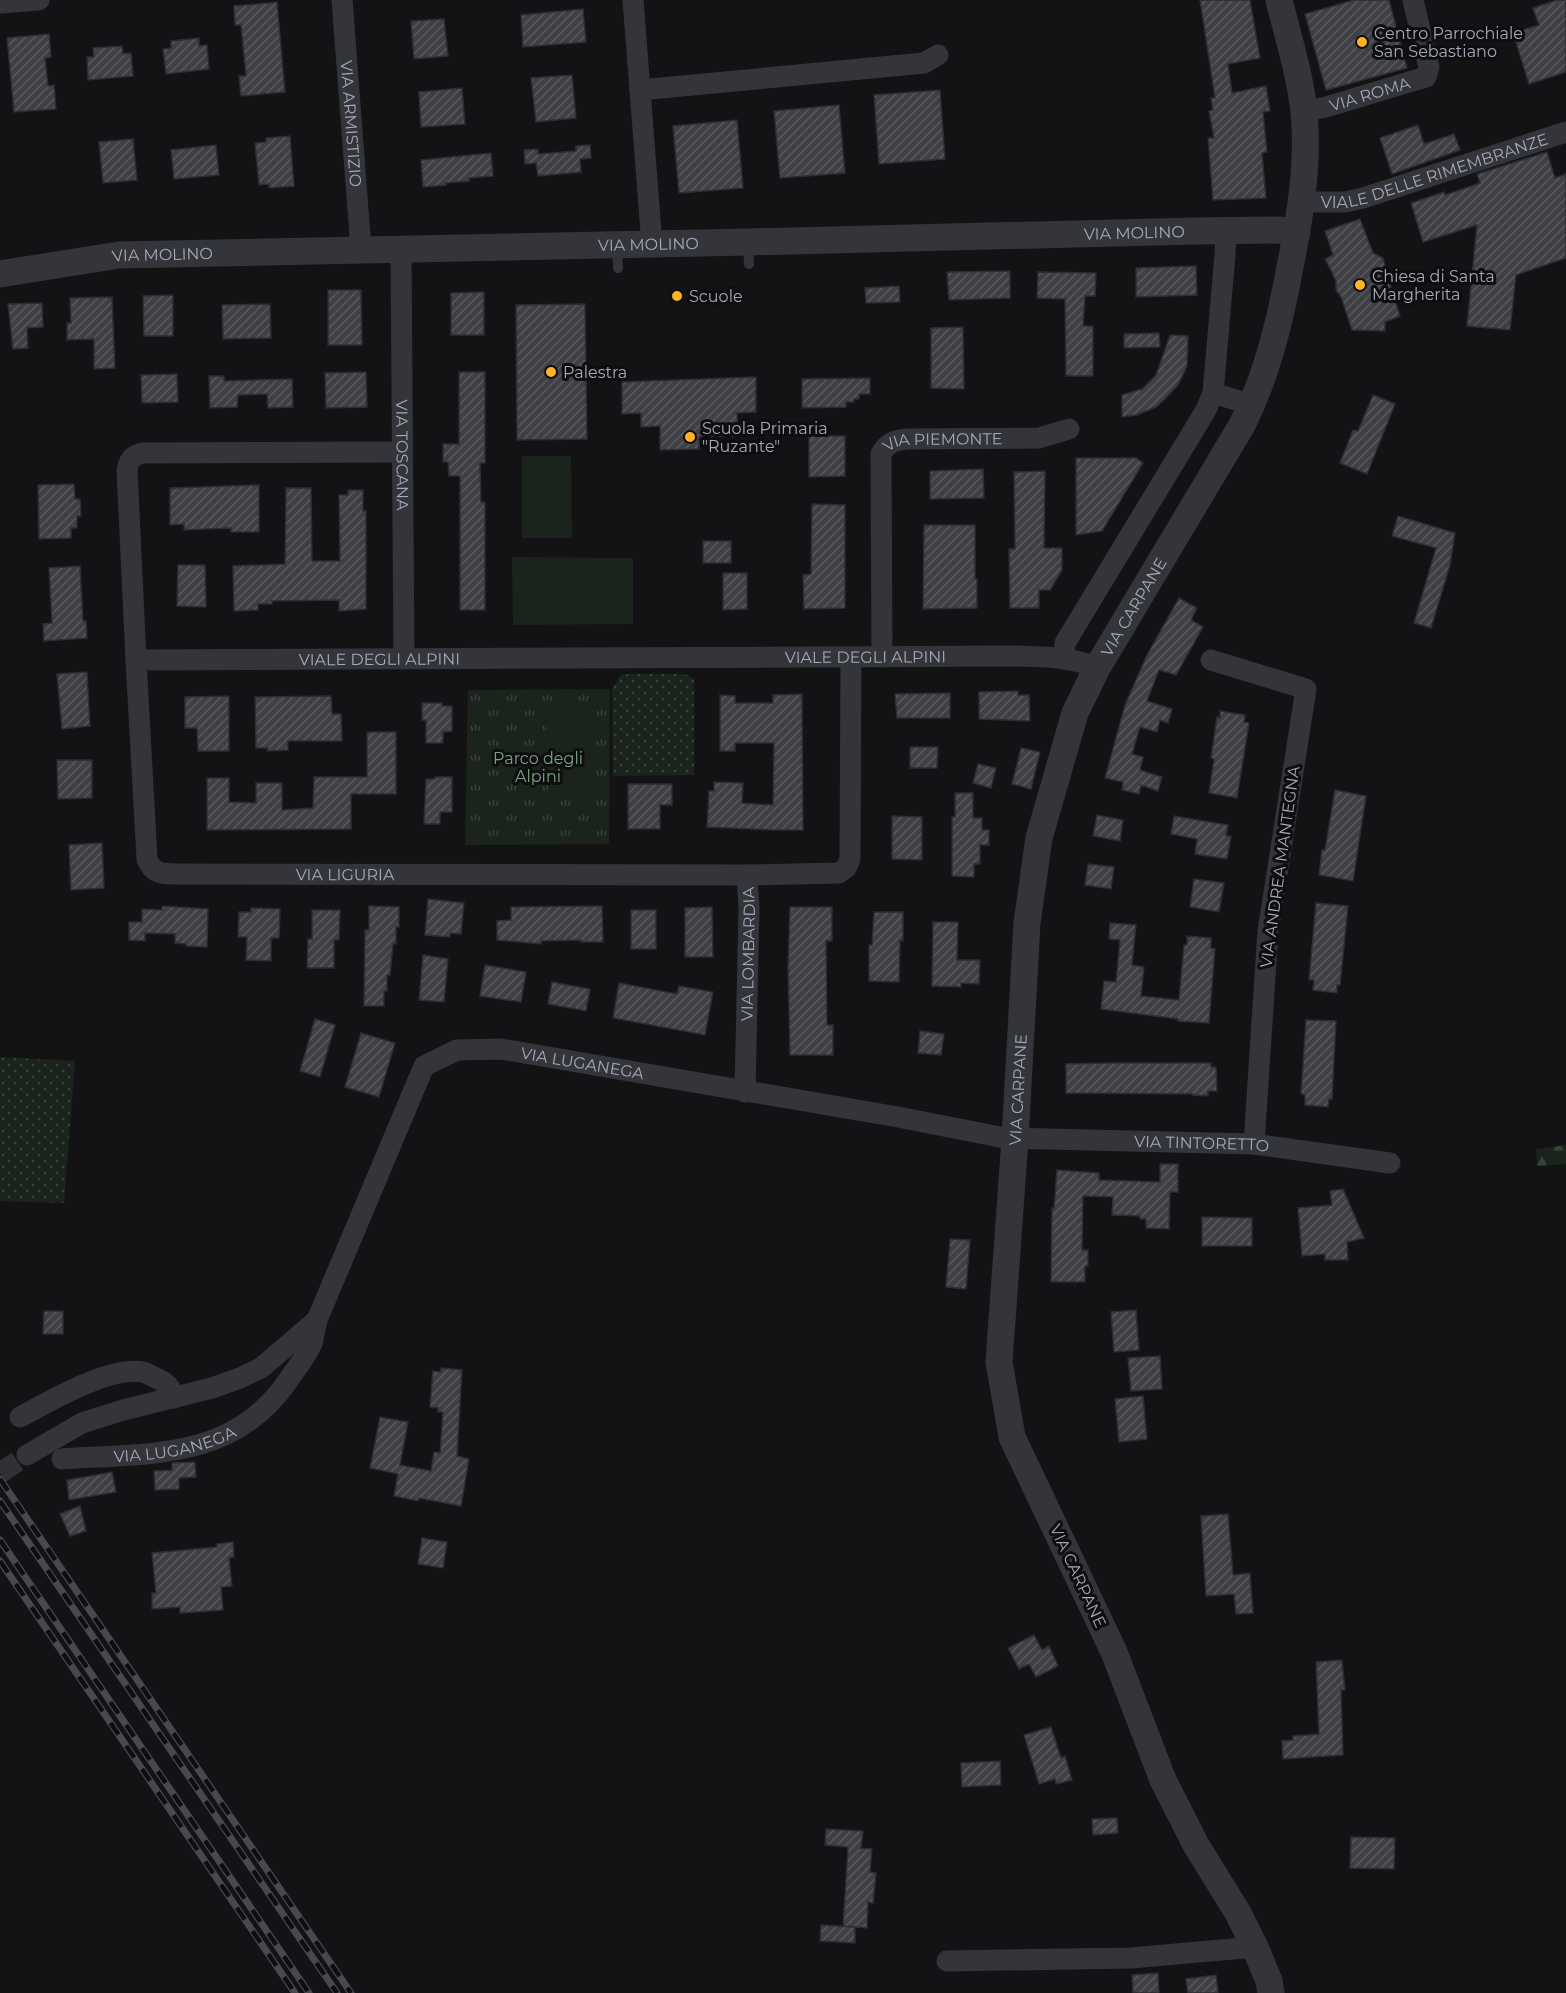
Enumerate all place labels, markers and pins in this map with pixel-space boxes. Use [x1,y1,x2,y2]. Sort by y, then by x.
place label: Centro Parrochiale San Sebastiano [1374,24,1523,61]
marker: Centro Parrochiale San Sebastiano [1355,35,1369,49]
place label: Chiesa di Santa Margherita [1372,267,1495,304]
marker: Chiesa di Santa Margherita [1353,278,1367,292]
place label: Scuole [689,287,743,306]
marker: Scuole [670,289,684,303]
place label: Palestra [563,363,627,382]
marker: Palestra [544,365,558,379]
place label: Scuola Primaria "Ruzante" [702,419,828,456]
marker: Scuola Primaria "Ruzante" [683,430,697,444]

